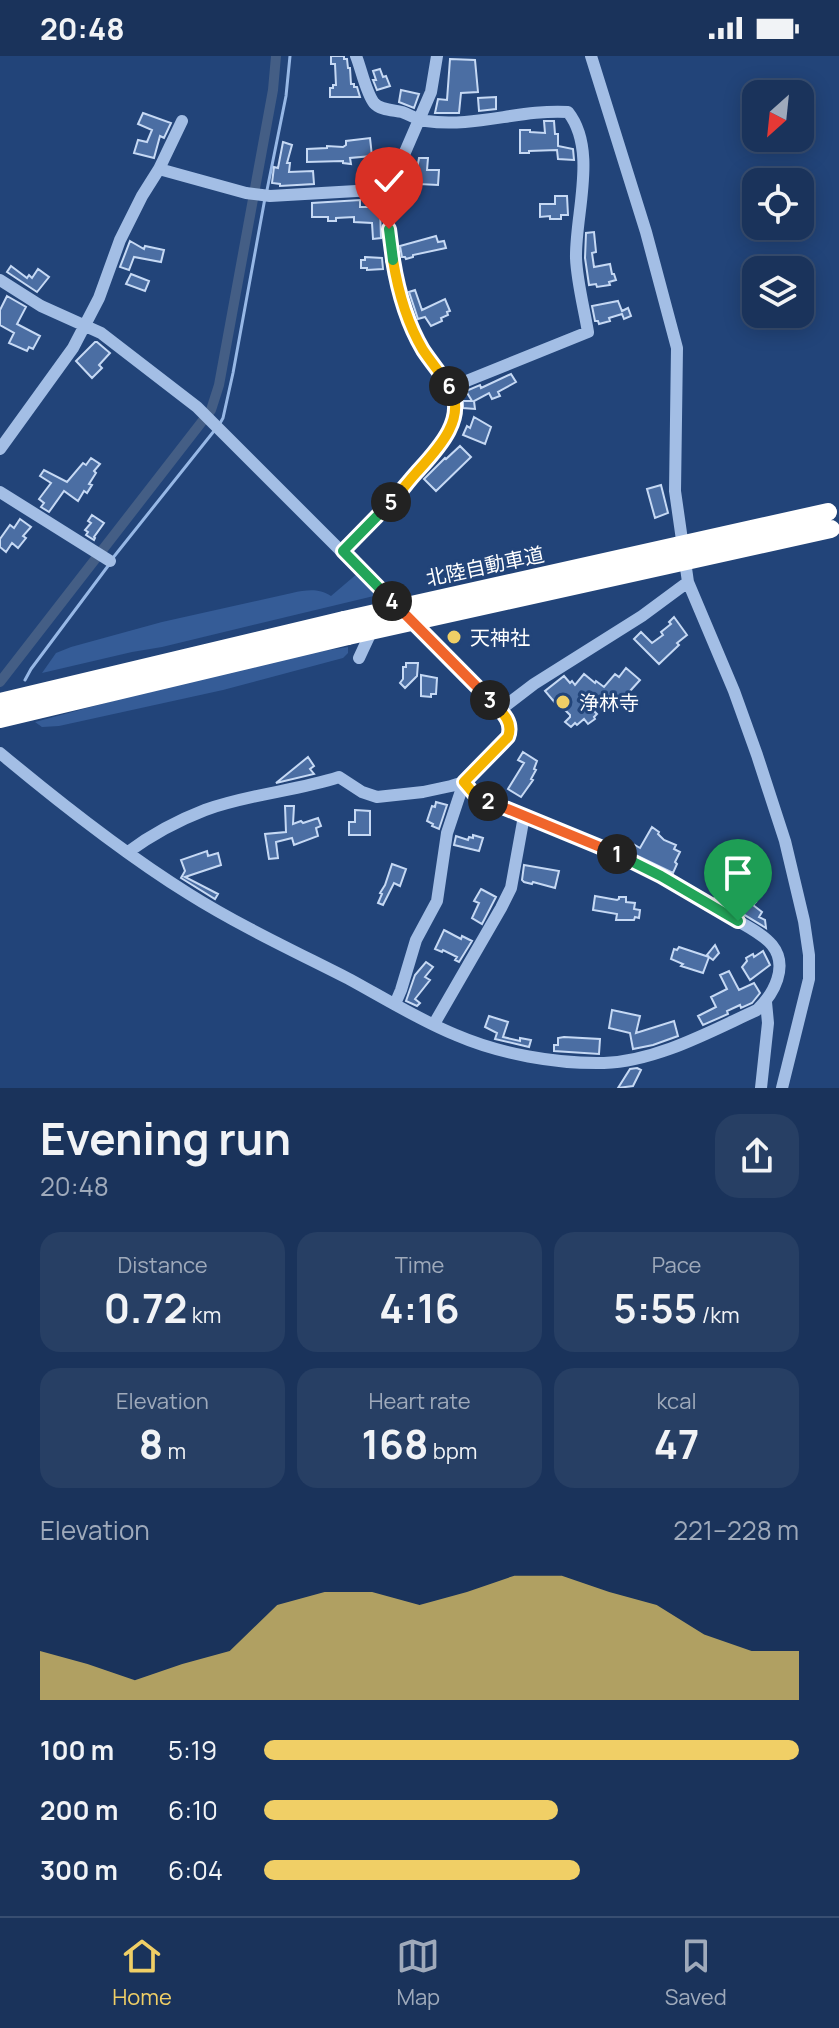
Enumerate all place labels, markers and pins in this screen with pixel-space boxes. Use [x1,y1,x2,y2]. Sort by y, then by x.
pin [355,147,423,229]
pin: 6 [429,366,469,406]
pin: 5 [371,482,411,522]
pin: 4 [372,581,412,621]
place label: 天神社 [470,624,530,651]
marker: 天神社 [445,628,463,646]
pin: 3 [470,680,510,720]
place label: 浄林寺 [579,689,639,716]
marker: 浄林寺 [554,693,572,711]
pin: 2 [468,781,508,821]
pin: 1 [597,834,637,874]
pin [704,839,772,921]

